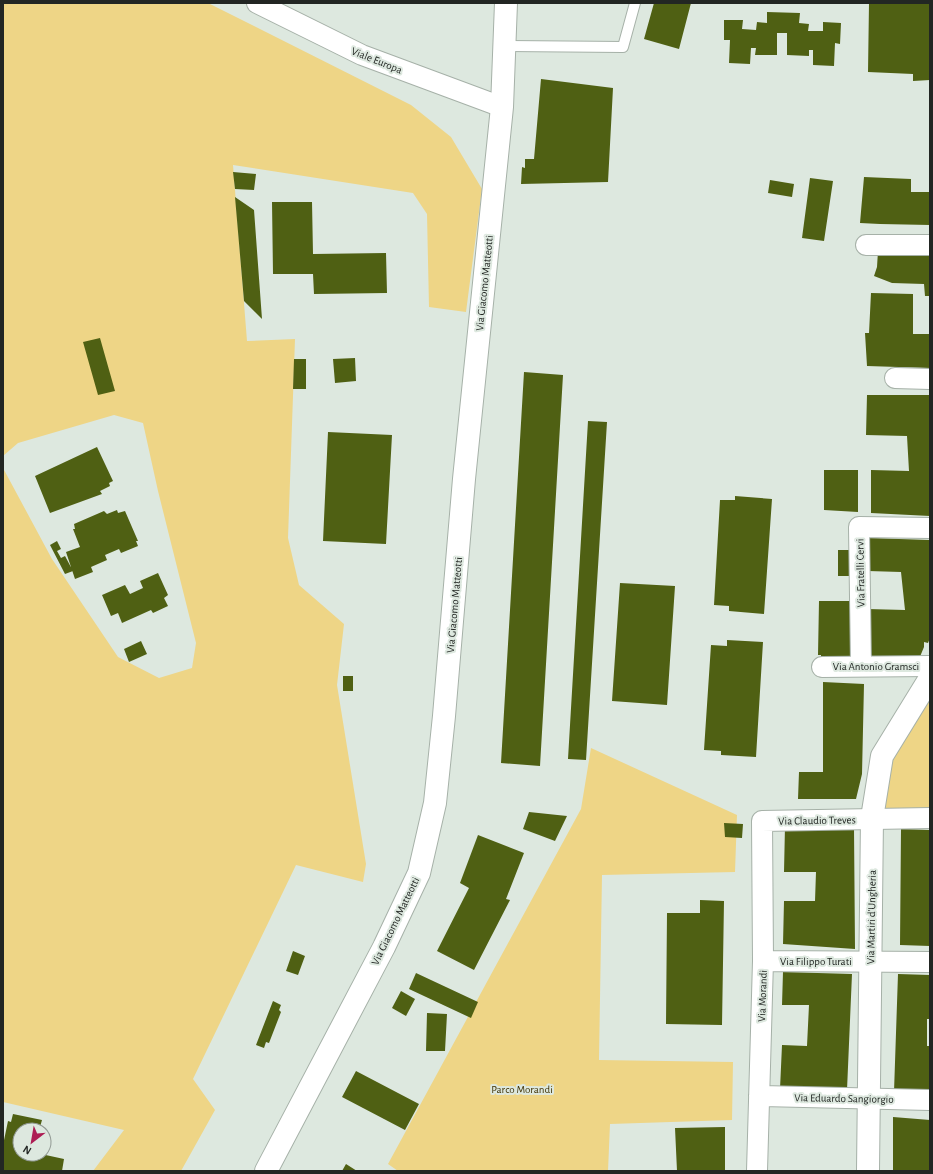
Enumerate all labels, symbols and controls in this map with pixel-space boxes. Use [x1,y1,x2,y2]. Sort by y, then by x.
street label: Viale Europa [350,45,404,76]
street label: Via Giacomo Matteotti [474,235,495,332]
street label: Via Fratelli Cervi [854,539,867,607]
street label: Via Giacomo Matteotti [445,557,464,653]
street label: Via Antonio Gramsci [833,661,919,672]
street label: Via Claudio Treves [778,814,856,827]
street label: Via Martiri d'Ungheria [865,870,878,964]
street label: Via Giacomo Matteotti [369,876,422,967]
street label: Via Filippo Turati [780,956,852,967]
street label: Via Morandi [756,970,769,1022]
park label: Parco Morandi [491,1084,553,1095]
street label: Via Eduardo Sangiorgio [794,1092,894,1105]
north arrow [12,1122,52,1162]
text: N [21,1143,33,1157]

